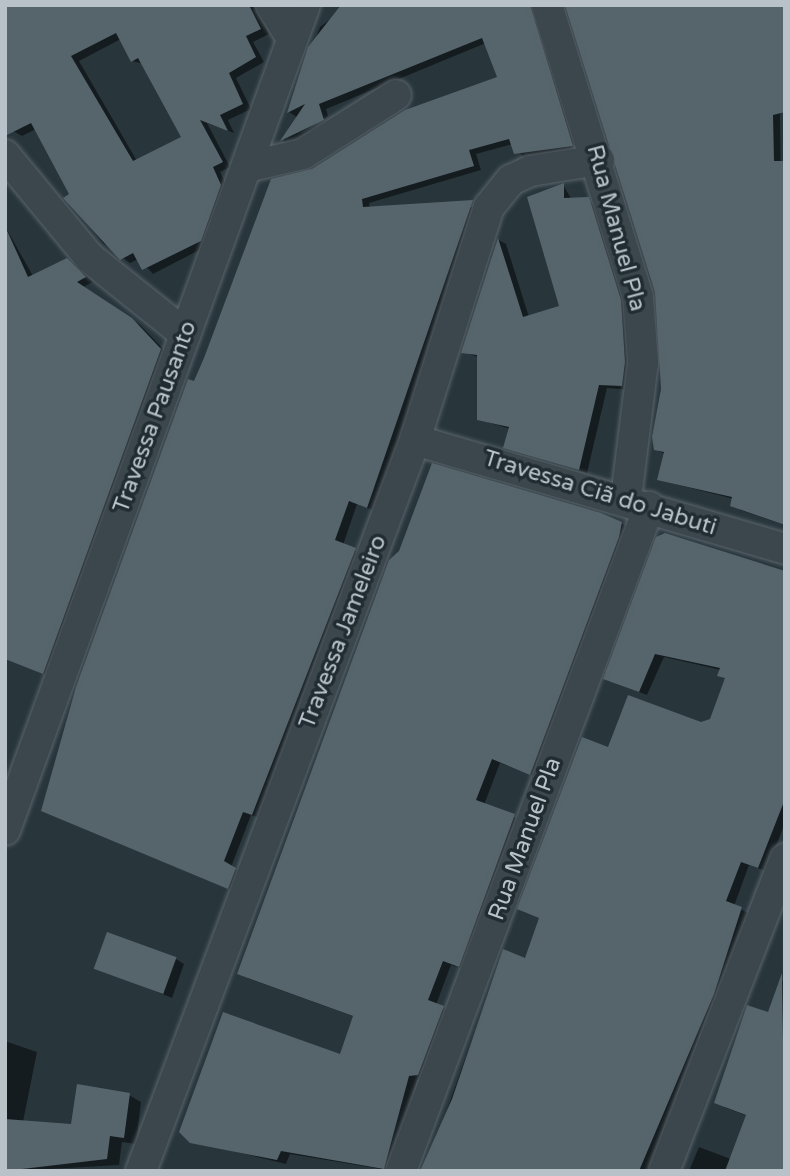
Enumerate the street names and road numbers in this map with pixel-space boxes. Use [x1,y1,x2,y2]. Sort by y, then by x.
street label: Rua Manuel Pla [581,142,651,314]
street label: Travessa Pausanto [107,317,203,517]
street label: Travessa Ciã do Jabuti [480,444,720,542]
street label: Travessa Jameleiro [293,531,393,733]
street label: Rua Manuel Pla [483,754,567,924]

